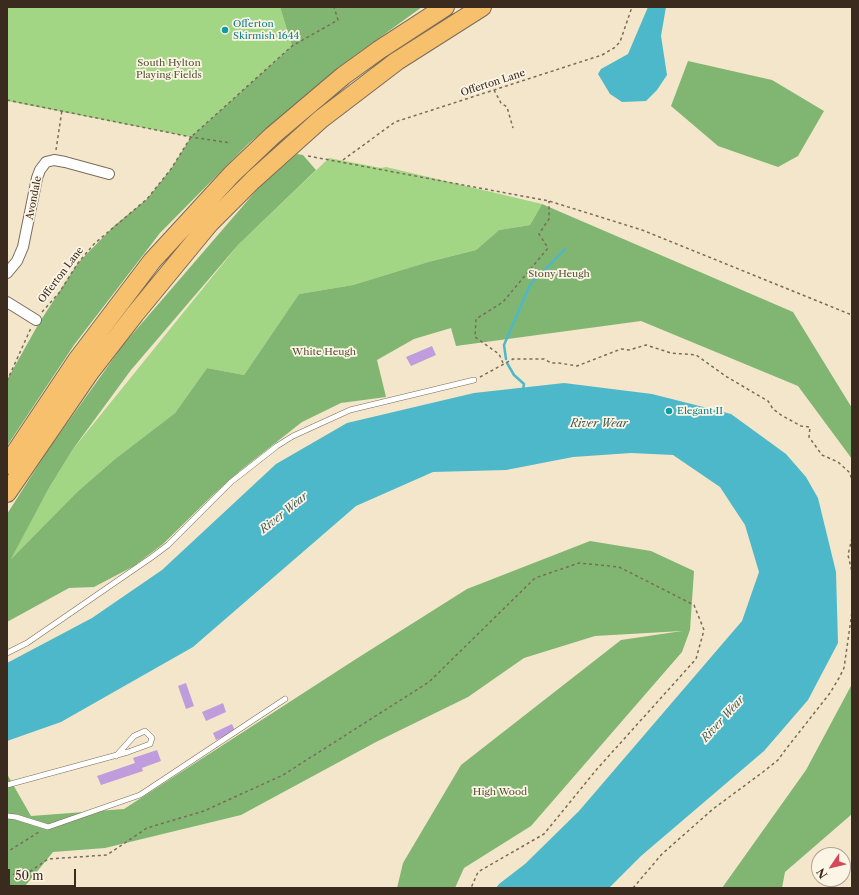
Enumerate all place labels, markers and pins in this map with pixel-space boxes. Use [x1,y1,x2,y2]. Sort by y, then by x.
place label: Offerton Skirmish 1644 [233,18,299,42]
marker: Offerton Skirmish 1644 [220,25,230,35]
place label: Elegant II [677,405,723,417]
marker: Elegant II [664,406,674,416]

